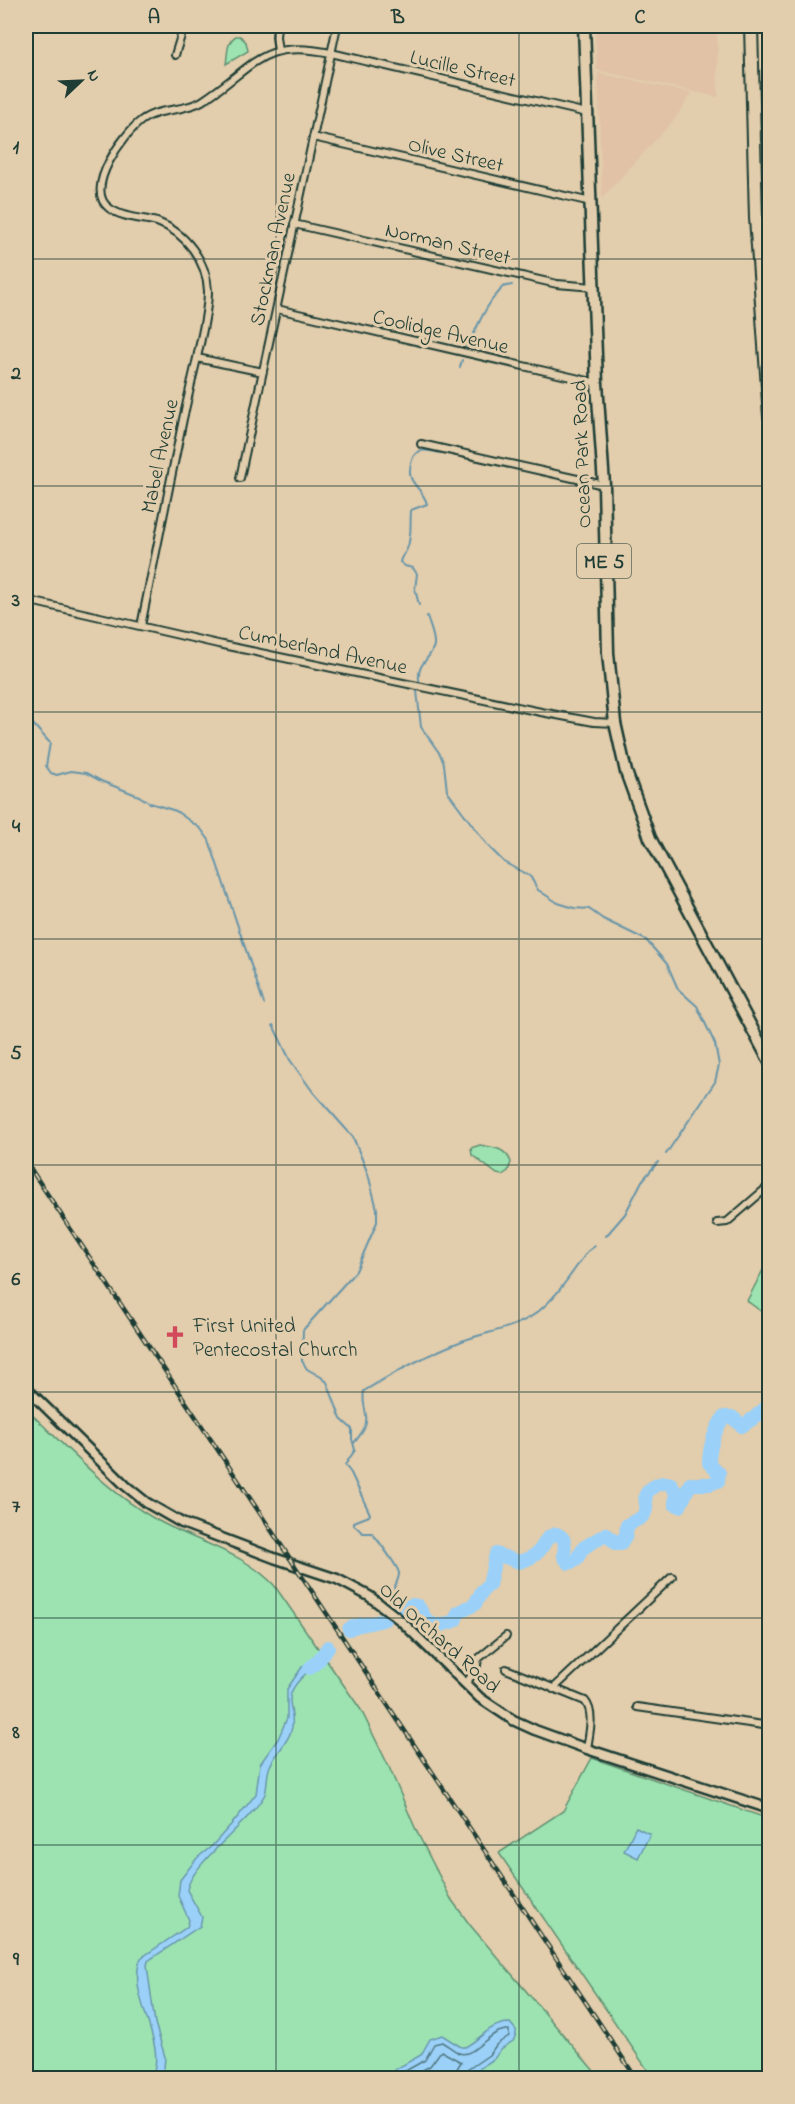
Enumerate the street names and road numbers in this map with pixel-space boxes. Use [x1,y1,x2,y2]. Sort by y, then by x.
street label: Lucille Street [407,43,518,97]
street label: Olive Street [405,130,506,182]
street label: Stockman Avenue [243,169,305,329]
street label: Norman Street [382,216,513,274]
street label: Coolidge Avenue [369,303,512,365]
street label: Ocean Park Road [565,379,601,529]
street label: Mabel Avenue [134,396,188,516]
road number: ME 5 [577,544,631,578]
street label: Cumberland Avenue [235,618,410,684]
street label: Old Orchard Road [371,1576,506,1701]

